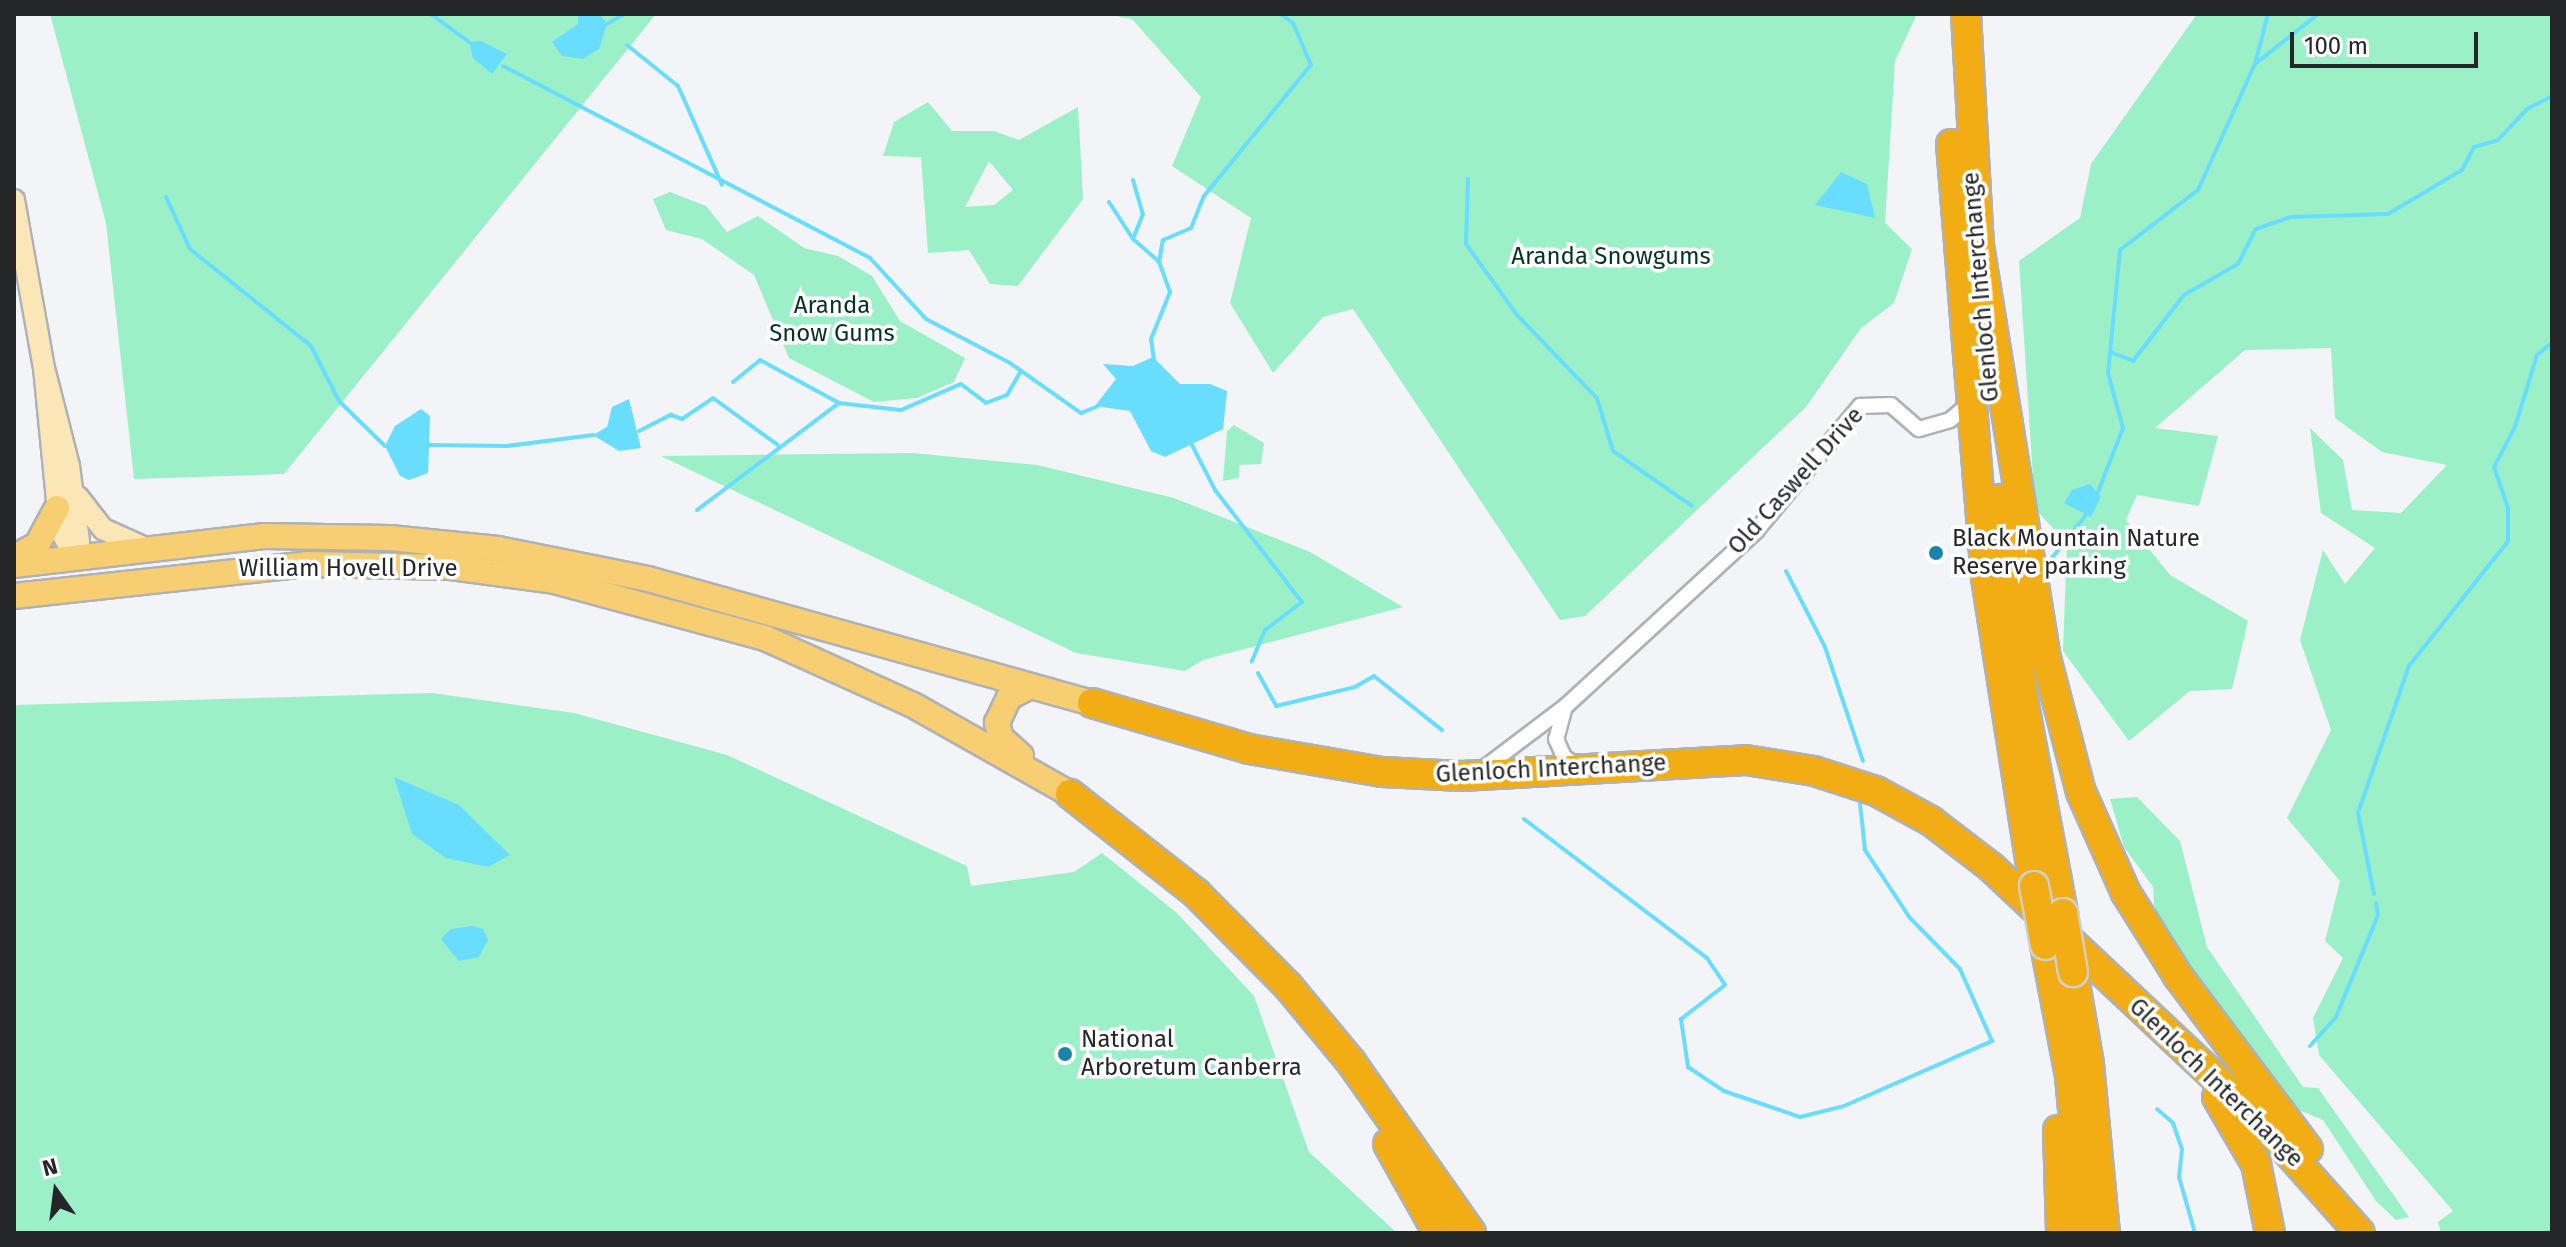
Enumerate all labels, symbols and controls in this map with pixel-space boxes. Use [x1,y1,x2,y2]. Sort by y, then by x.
scale bar [2294,16,2482,66]
text: 100 m [2304,32,2368,60]
street label: Glenloch Interchange [1957,171,2005,403]
park label: Aranda Snowgums [1511,243,1711,271]
park label: Aranda Snow Gums [769,292,895,348]
street label: Old Caswell Drive [1722,401,1870,561]
place label: Black Mountain Nature Reserve parking [1952,525,2200,581]
marker: Black Mountain Nature Reserve parking [1927,544,1945,562]
street label: William Hovell Drive [238,555,458,583]
street label: Glenloch Interchange [1435,749,1667,789]
street label: Glenloch Interchange [2123,992,2309,1174]
place label: National Arboretum Canberra [1081,1026,1302,1082]
marker: National Arboretum Canberra [1056,1045,1074,1063]
north arrow [16,1151,96,1231]
text: N [40,1152,60,1182]

